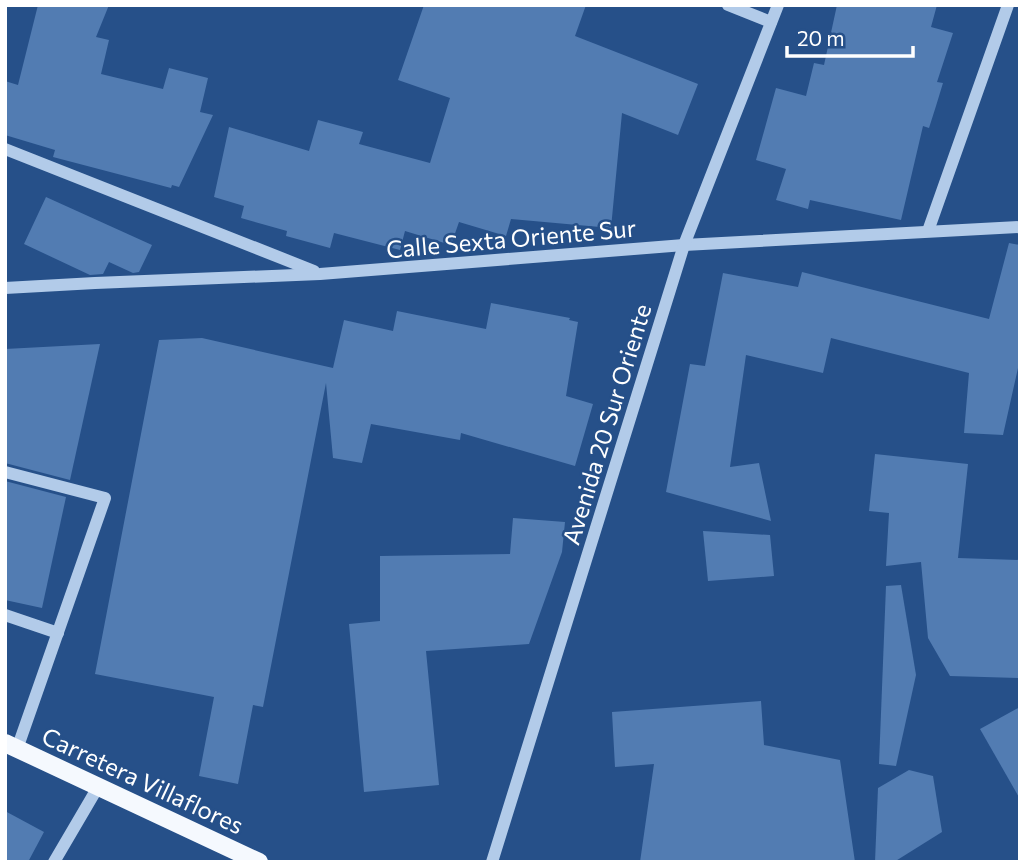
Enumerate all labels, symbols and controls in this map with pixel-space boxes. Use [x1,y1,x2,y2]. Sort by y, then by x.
scale bar [787,14,913,58]
text: 20 m [797,25,845,50]
street label: Calle Sexta Oriente Sur [385,213,638,263]
street label: Avenida 20 Sur Oriente [556,300,656,548]
street label: Carretera Villaflores [38,721,248,839]

